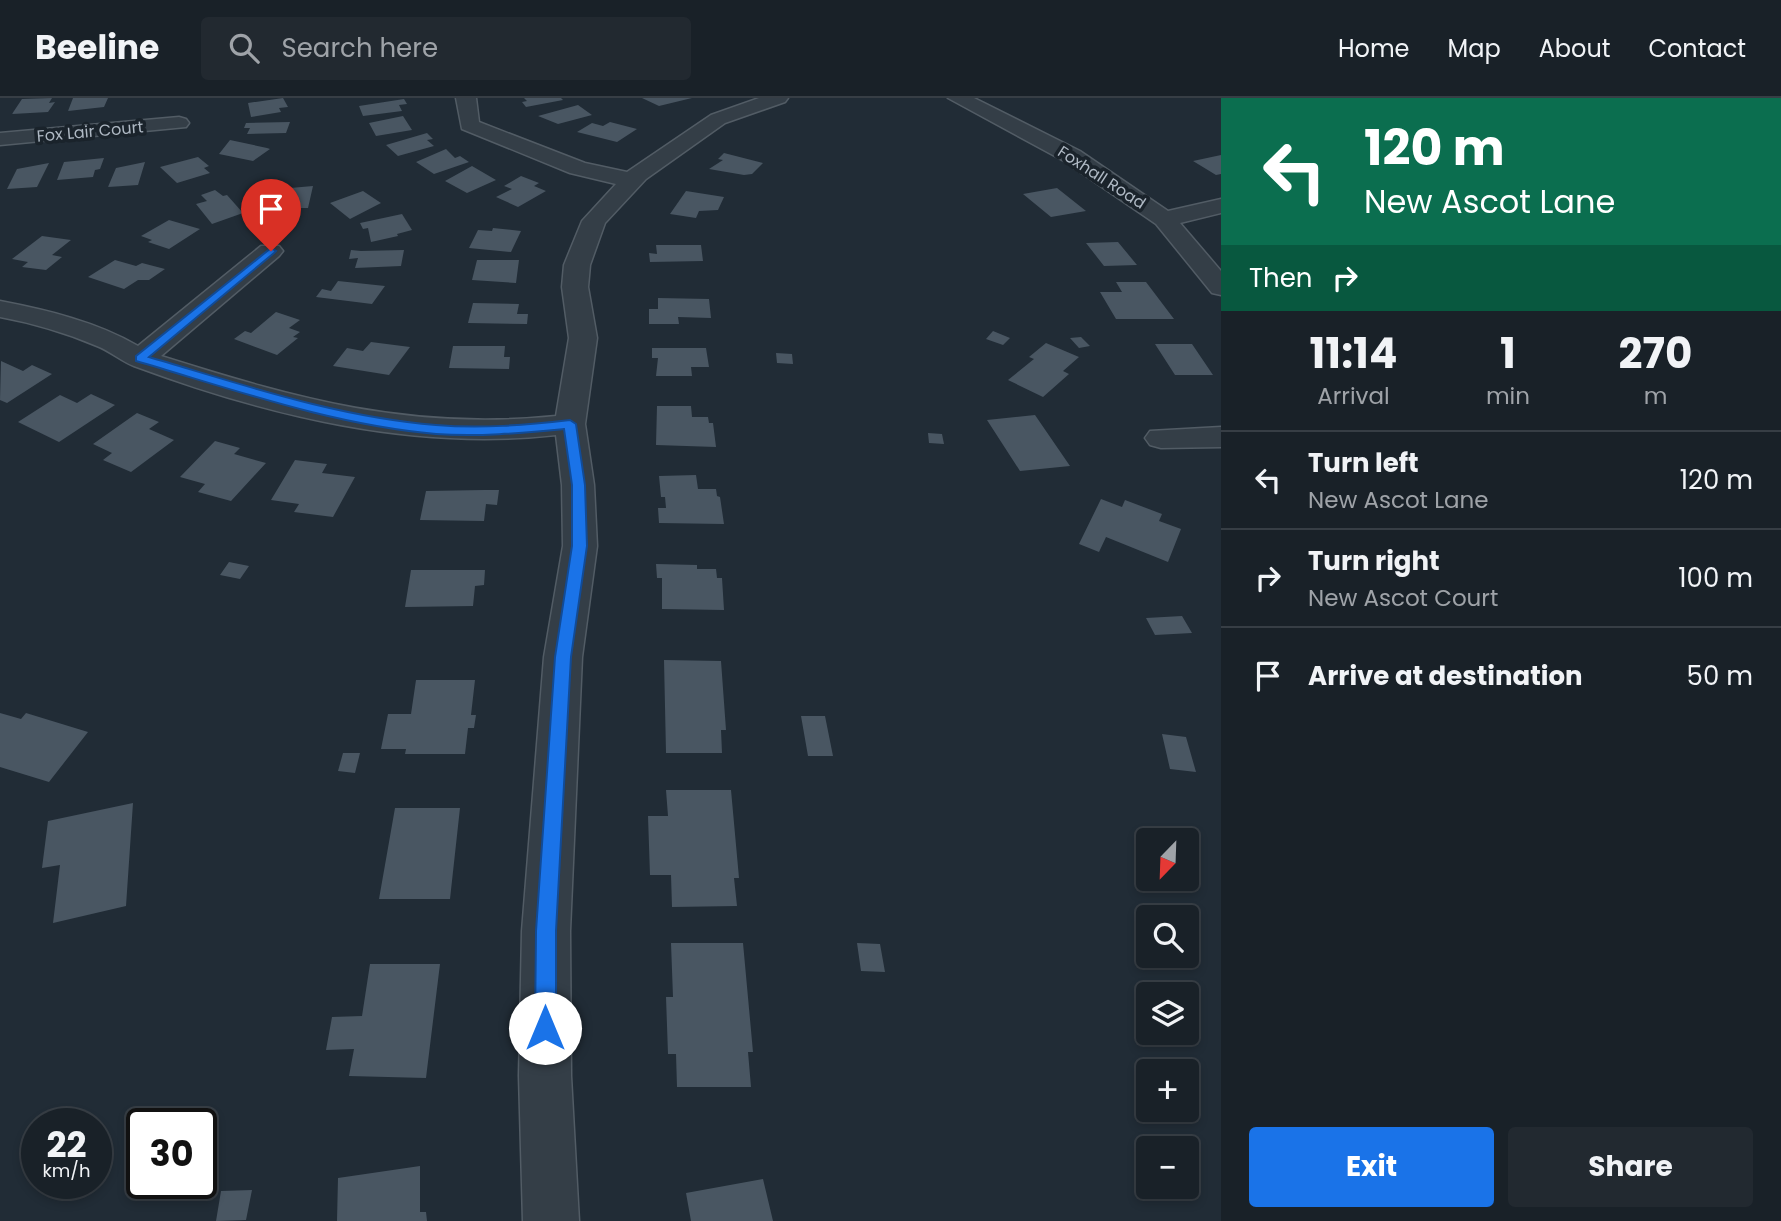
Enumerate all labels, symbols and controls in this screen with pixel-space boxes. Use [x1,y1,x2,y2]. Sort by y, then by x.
search box [201,17,691,80]
text: Beeline [35,24,159,71]
icon: search [225,29,263,67]
text: Search here [281,30,438,66]
text: Home [1338,32,1410,65]
text: Map [1448,32,1501,65]
text: About [1539,32,1610,65]
text: Contact [1648,32,1746,65]
text: 120 m [1364,114,1505,182]
street label: Fox Lair Court [36,115,144,148]
icon: left [1249,126,1340,217]
street label: Foxhall Road [1053,140,1150,215]
pin [241,179,301,251]
text: New Ascot Lane [1364,179,1615,224]
icon: arrive [252,190,290,228]
icon: right [1326,259,1364,297]
text: Then [1249,260,1312,296]
text: 11:14 [1310,324,1397,383]
text: 1 [1500,324,1516,383]
text: 270 [1619,324,1692,383]
text: Arrival [1317,380,1390,412]
text: min [1486,380,1530,412]
text: m [1644,380,1667,412]
text: Turn left [1308,445,1419,481]
icon: left [1249,461,1287,499]
text: 120 m [1680,462,1753,498]
text: New Ascot Lane [1308,484,1489,516]
text: Turn right [1308,543,1440,579]
icon: right [1249,559,1287,597]
text: 100 m [1678,560,1753,596]
text: New Ascot Court [1308,582,1498,614]
icon: arrive [1249,657,1287,695]
text: Arrive at destination [1308,658,1583,694]
text: 50 m [1687,658,1753,694]
north arrow [1136,828,1199,891]
map controls [1136,828,1199,1199]
button: search [1136,905,1199,968]
button: layers [1136,982,1199,1045]
position arrow [508,991,582,1065]
button: + [1136,1059,1199,1122]
speed limit sign: 30 [126,1108,217,1199]
text: 22 [47,1120,86,1169]
button: Exit [1249,1127,1494,1207]
button: Share [1508,1127,1753,1207]
button: − [1136,1136,1199,1199]
text: km/h [43,1158,90,1183]

